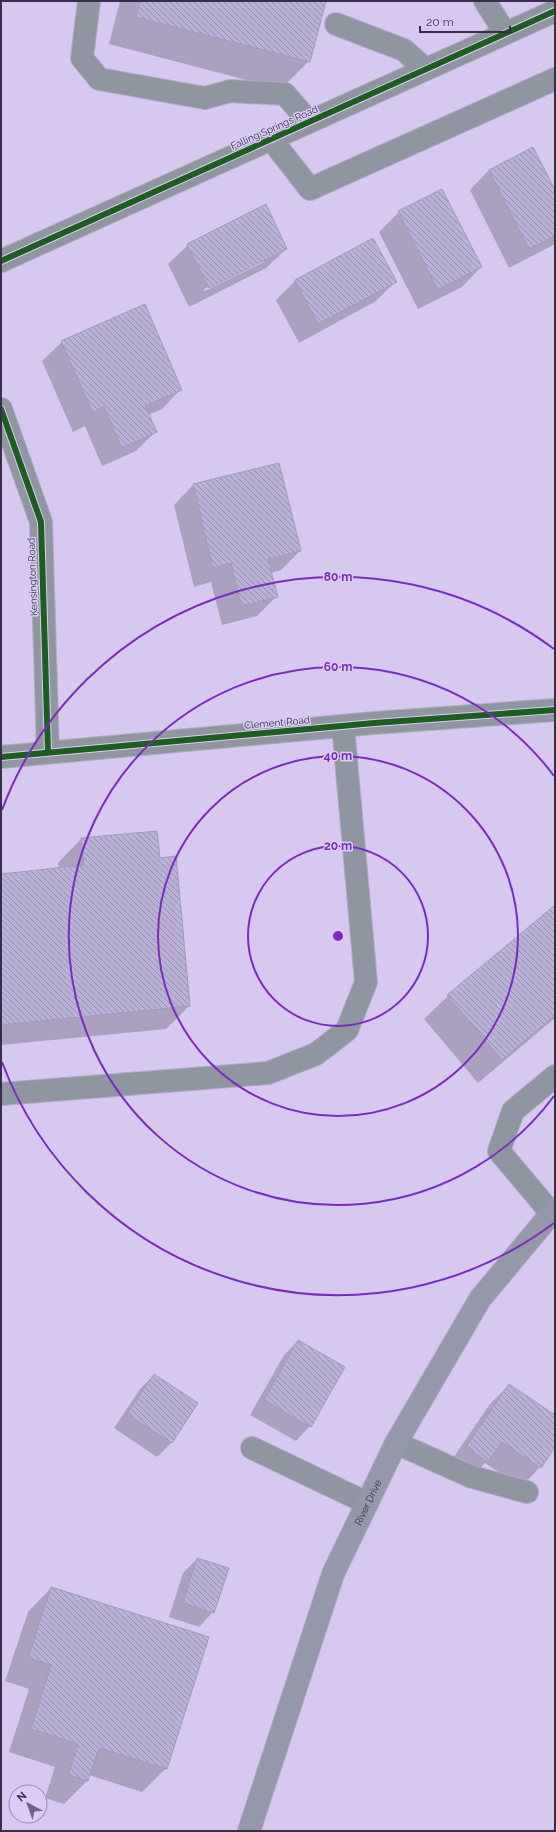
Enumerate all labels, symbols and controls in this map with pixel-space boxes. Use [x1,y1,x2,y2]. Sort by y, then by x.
scale bar [420,8,510,34]
text: 20 m [426,15,454,29]
street label: Falling Springs Road [229,103,319,152]
street label: Kensington Road [26,538,39,616]
text: 80 m [324,570,352,584]
text: 60 m [324,660,352,674]
street label: Clement Road [244,714,310,731]
text: 40 m [324,749,352,763]
text: 20 m [324,839,352,853]
centre of rings [331,929,345,943]
street label: River Drive [352,1478,384,1527]
north arrow [8,1784,48,1824]
text: N [14,1789,29,1804]

